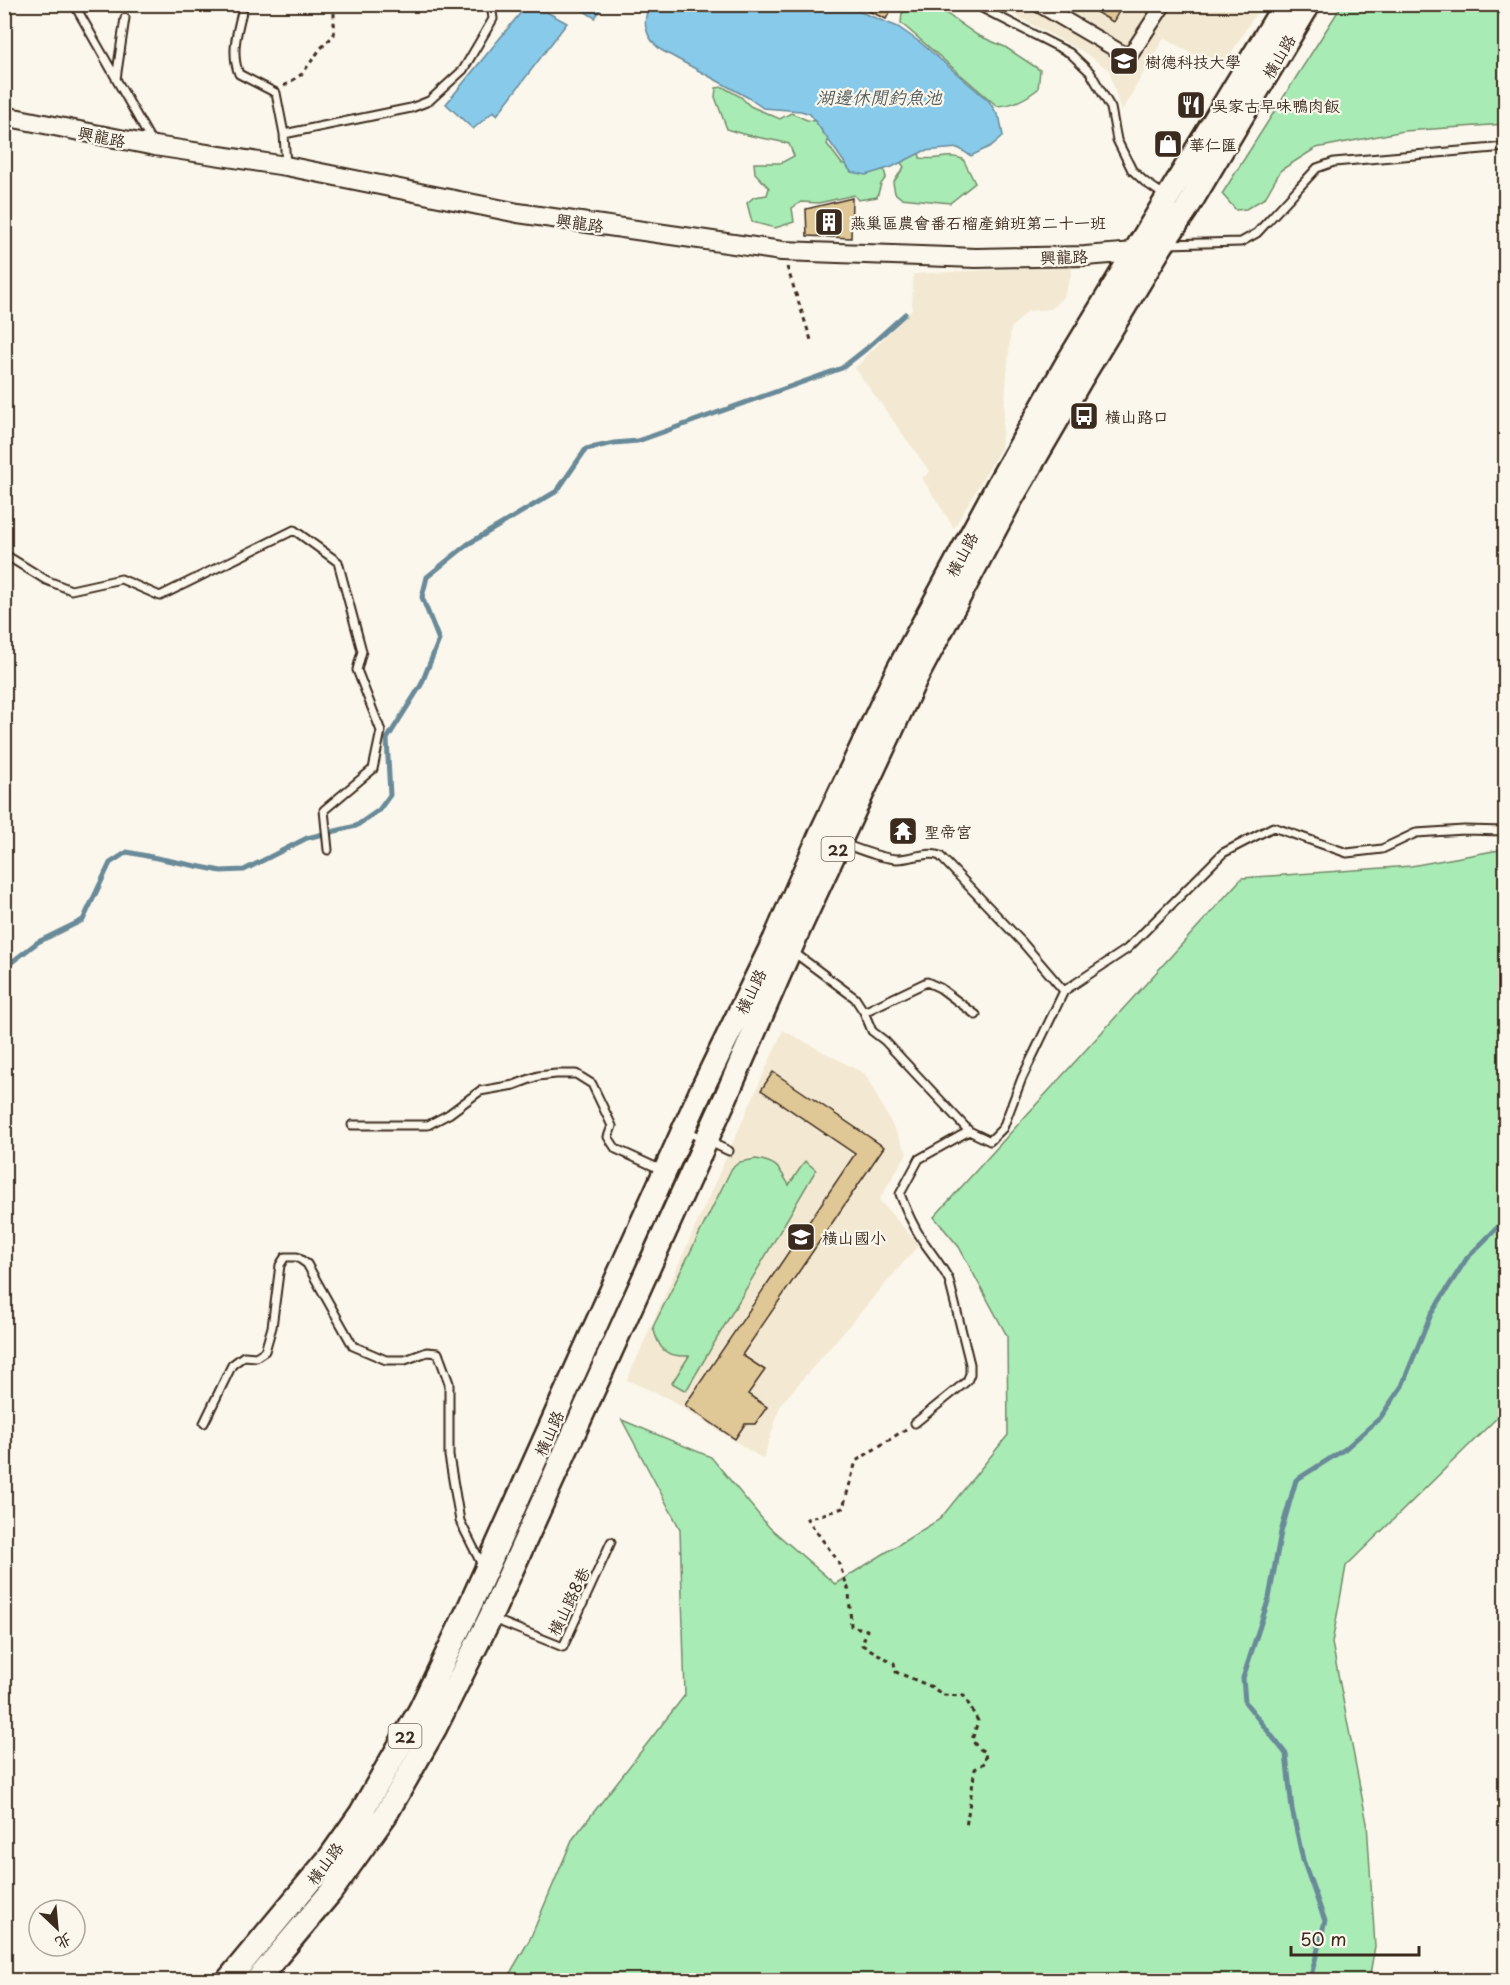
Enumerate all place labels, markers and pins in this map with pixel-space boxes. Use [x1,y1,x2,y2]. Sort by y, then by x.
school or university icon: 樹德科技大學 [1108,45,1140,77]
place label: 樹德科技大學 [1145,49,1241,73]
restaurant icon: 吳家古早味鴨肉飯 [1175,89,1207,121]
place label: 吳家古早味鴨肉飯 [1212,93,1340,117]
shop icon: 華仁匯 [1152,128,1184,160]
place label: 華仁匯 [1189,132,1237,156]
building icon: 燕巢區農會番石榴產銷班第二十一班 [813,206,845,238]
place label: 燕巢區農會番石榴產銷班第二十一班 [850,210,1106,234]
bus stop icon: 橫山路口 [1068,400,1100,432]
place label: 橫山路口 [1105,404,1169,428]
temple icon: 聖帝宮 [887,815,919,847]
place label: 聖帝宮 [924,819,972,843]
school or university icon: 橫山國小 [785,1221,817,1253]
place label: 橫山國小 [822,1225,886,1249]

